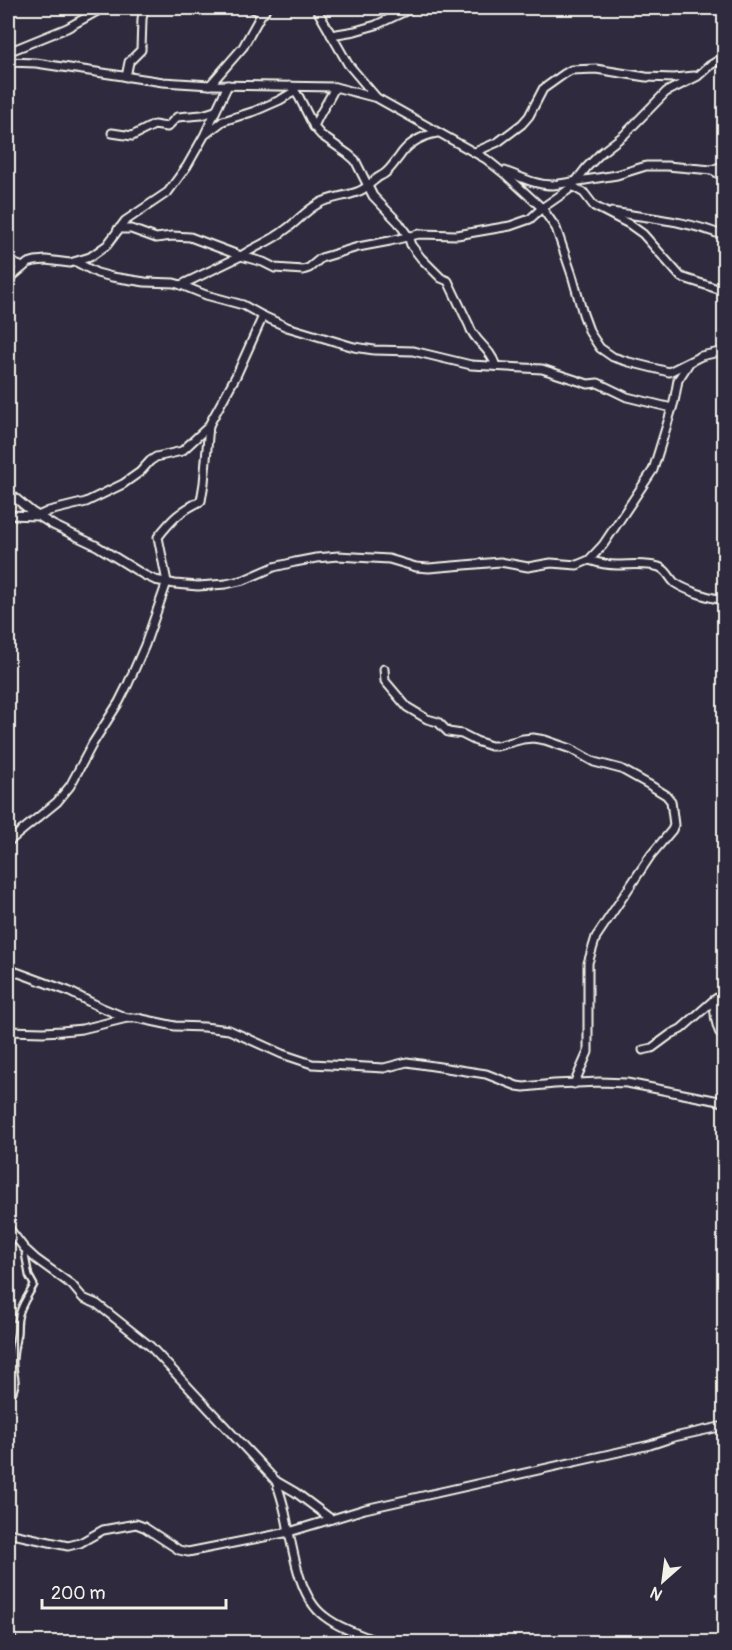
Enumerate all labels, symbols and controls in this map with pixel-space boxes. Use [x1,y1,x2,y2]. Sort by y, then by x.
north arrow [633,1551,693,1611]
scale bar [42,1572,226,1610]
text: 200 m [51,1582,106,1605]
text: N [647,1582,666,1605]

